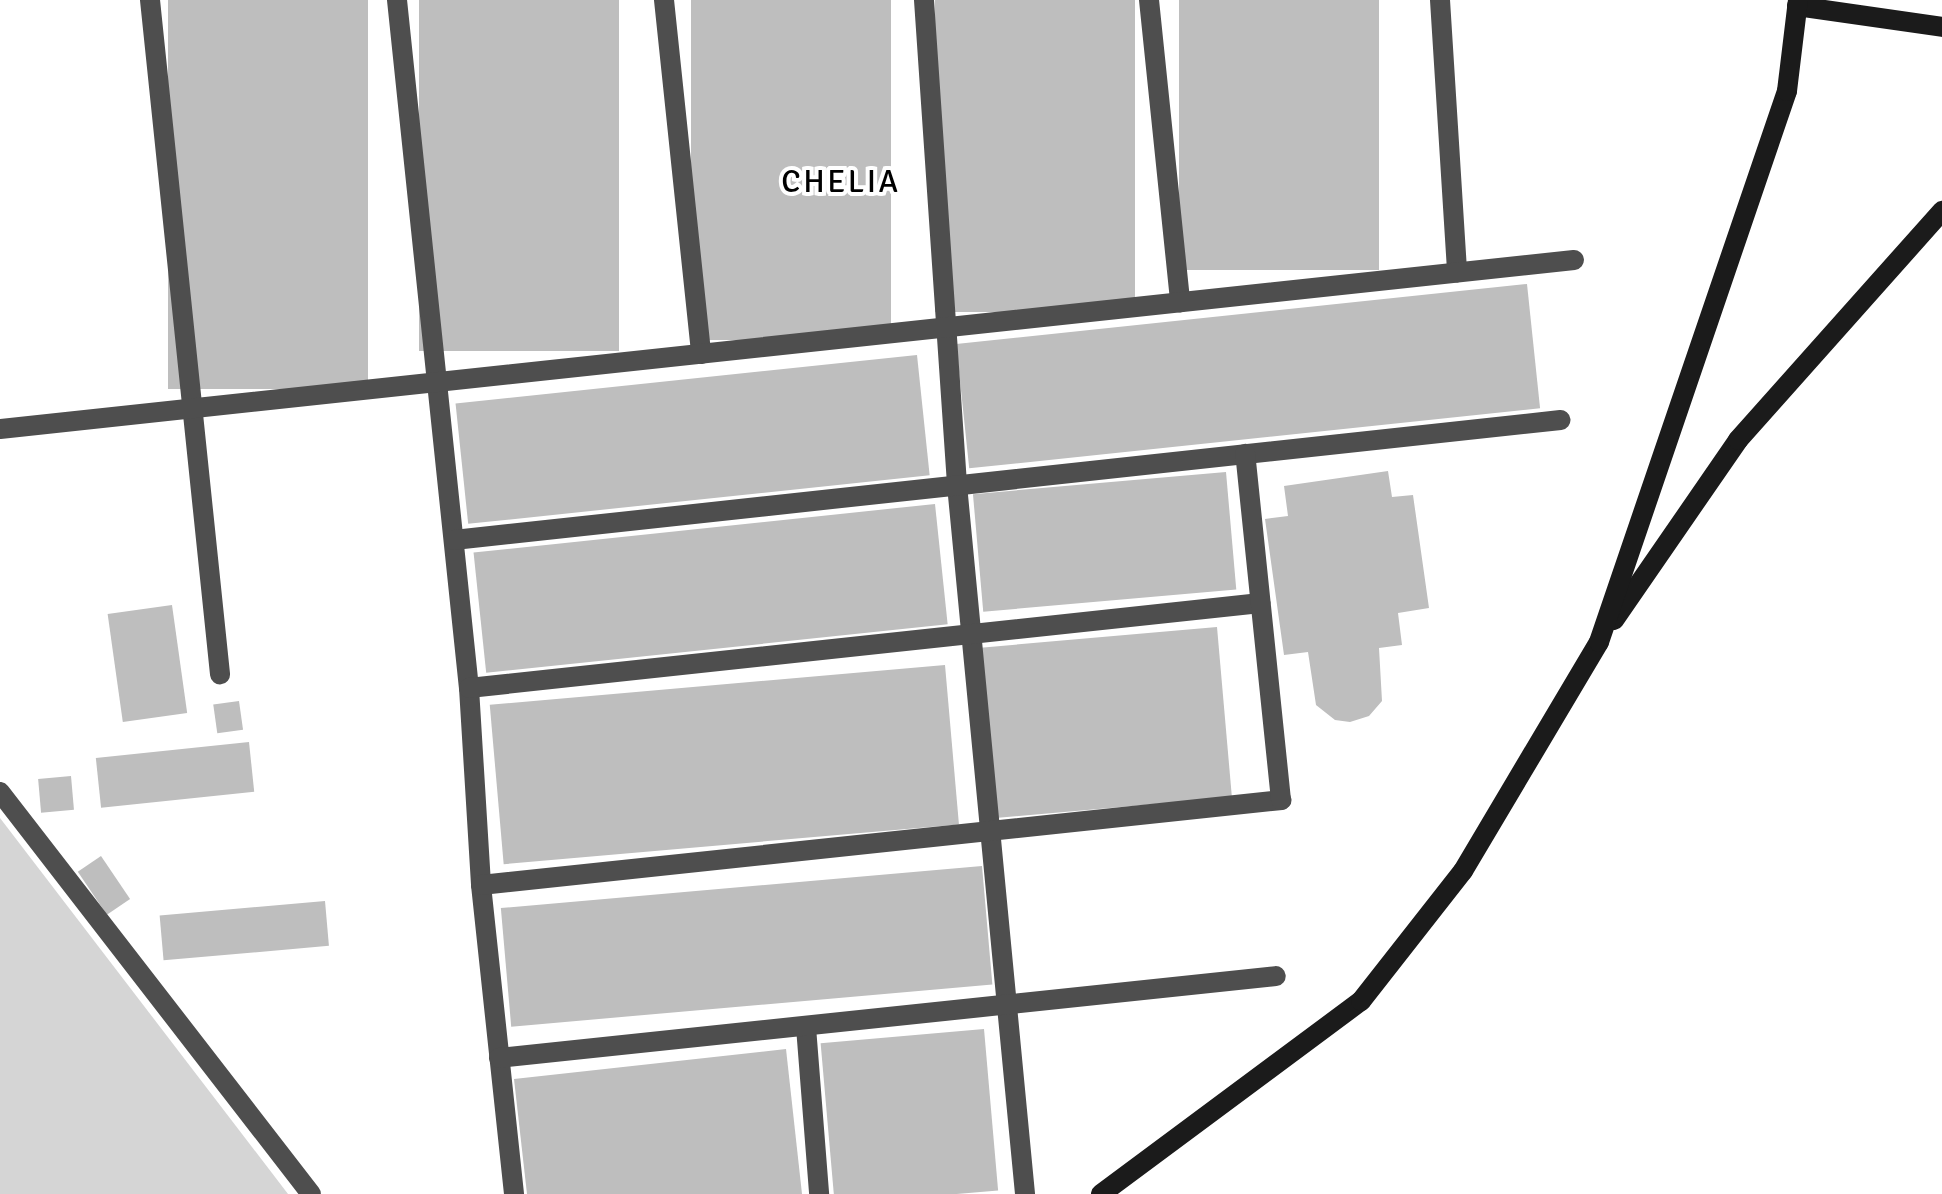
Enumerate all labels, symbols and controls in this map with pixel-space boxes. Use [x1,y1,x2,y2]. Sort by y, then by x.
district label: CHELIA [781,163,901,201]

